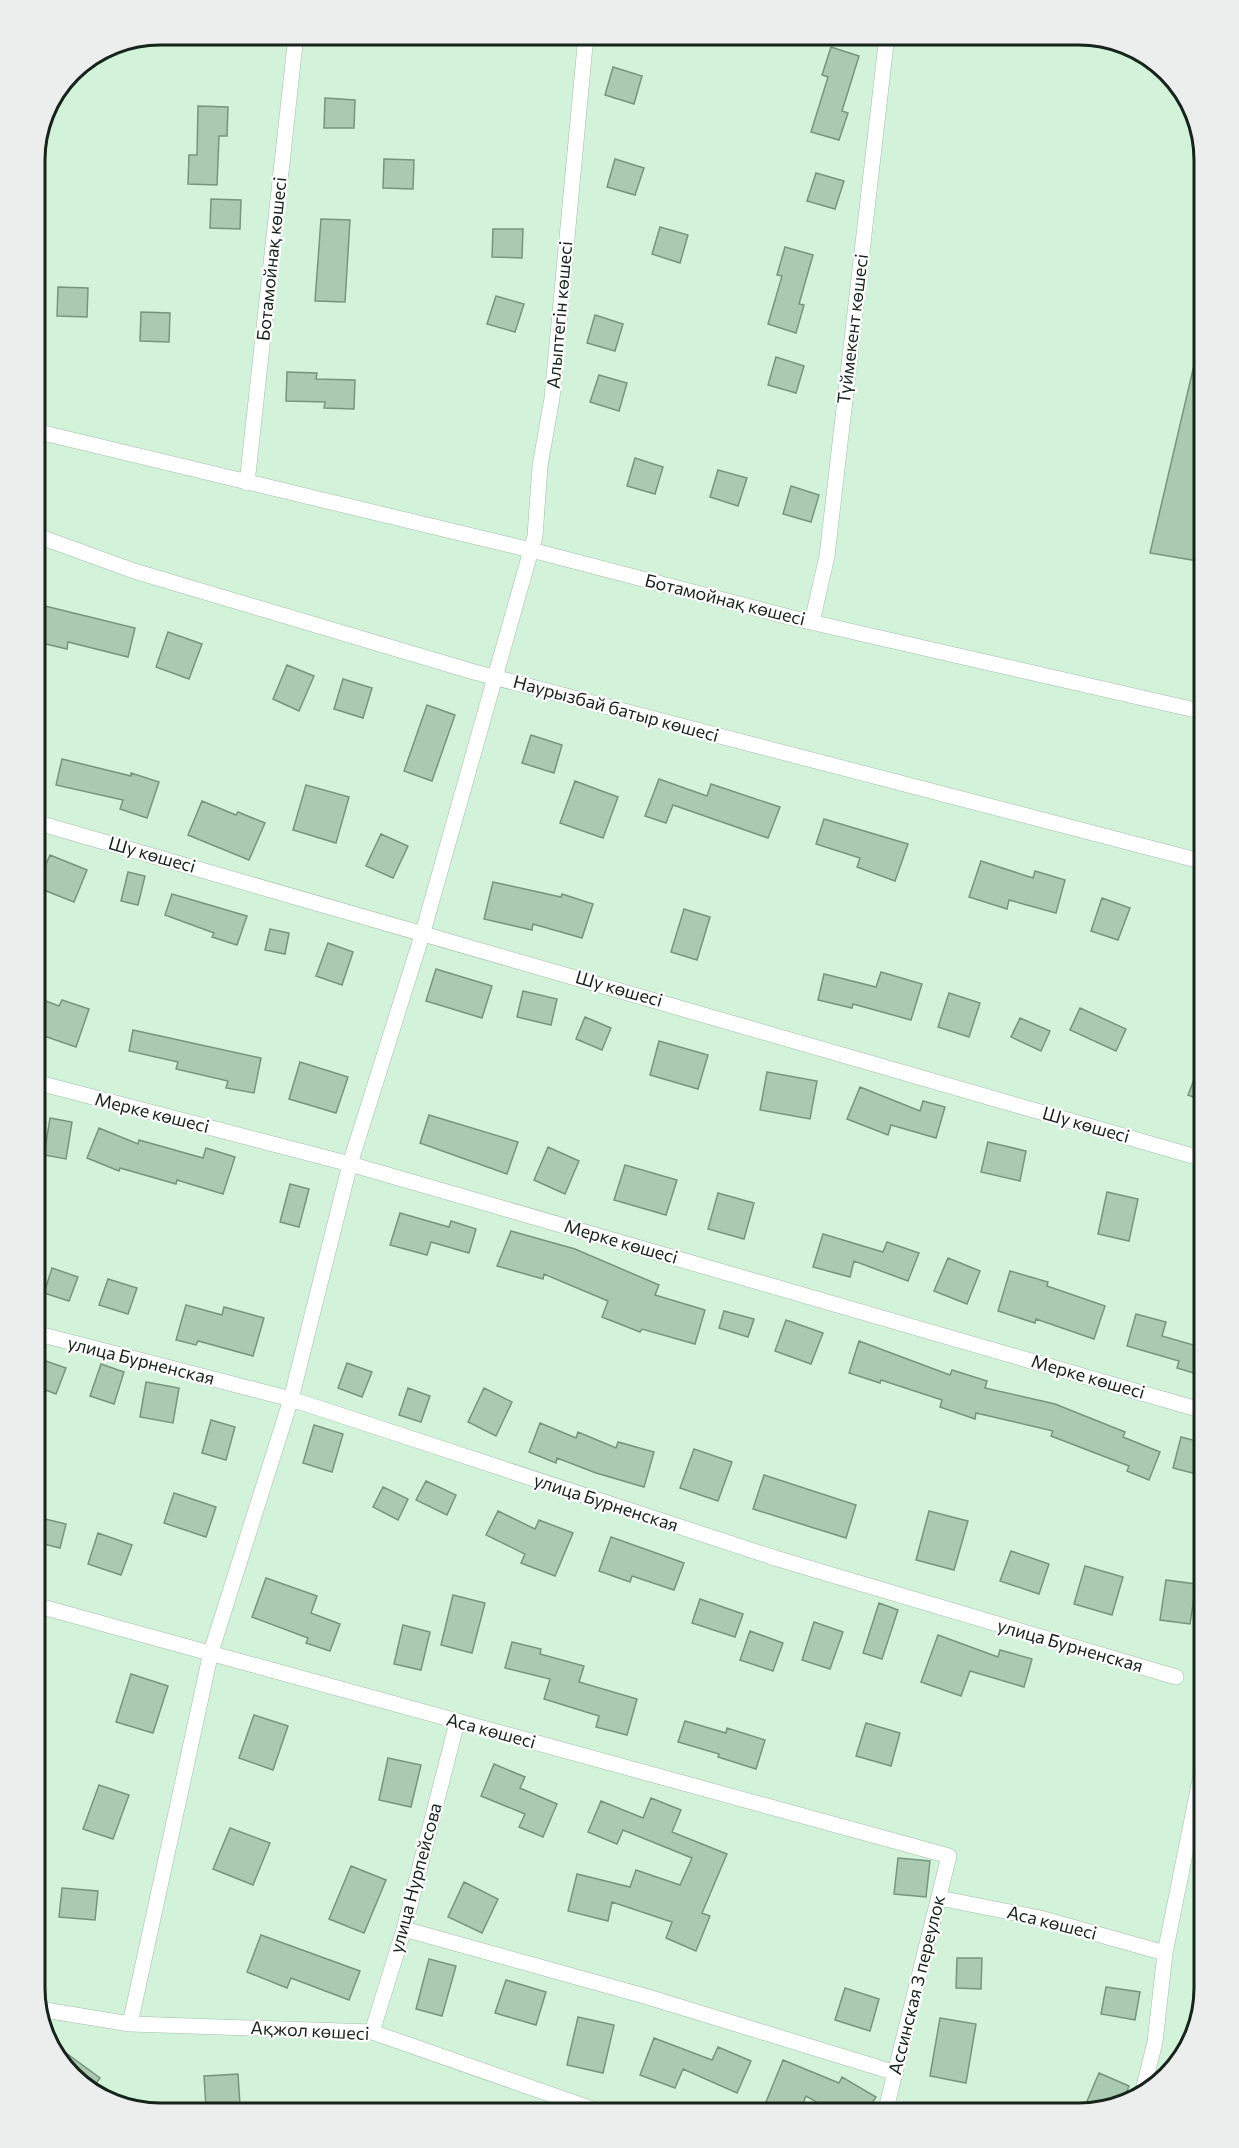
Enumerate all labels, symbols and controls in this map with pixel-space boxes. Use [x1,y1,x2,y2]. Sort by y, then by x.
street label: Ботамойнақ көшесі [251,176,291,342]
street label: Алыптегін көшесі [542,240,576,390]
street label: Түймекент көшесі [832,253,872,405]
street label: Ботамойнақ көшесі [643,568,808,630]
street label: Наурызбай батыр көшесі [511,670,721,746]
street label: Шу көшесі [106,831,198,877]
street label: Шу көшесі [573,965,665,1011]
street label: Мерке көшесі [93,1087,212,1137]
street label: Шу көшесі [1040,1101,1132,1147]
street label: Мерке көшесі [562,1214,681,1268]
street label: улица Бурненская [65,1331,217,1389]
street label: Мерке көшесі [1029,1349,1148,1403]
street label: улица Бурненская [531,1468,681,1536]
street label: улица Бурненская [995,1614,1146,1676]
street label: Аса көшесі [444,1708,538,1753]
street label: улица Нурпейсова [384,1800,446,1955]
street label: Ассинская 3 переулок [883,1893,949,2077]
street label: Аса көшесі [1005,1900,1099,1944]
street label: Ақжол көшесі [250,2016,370,2044]

